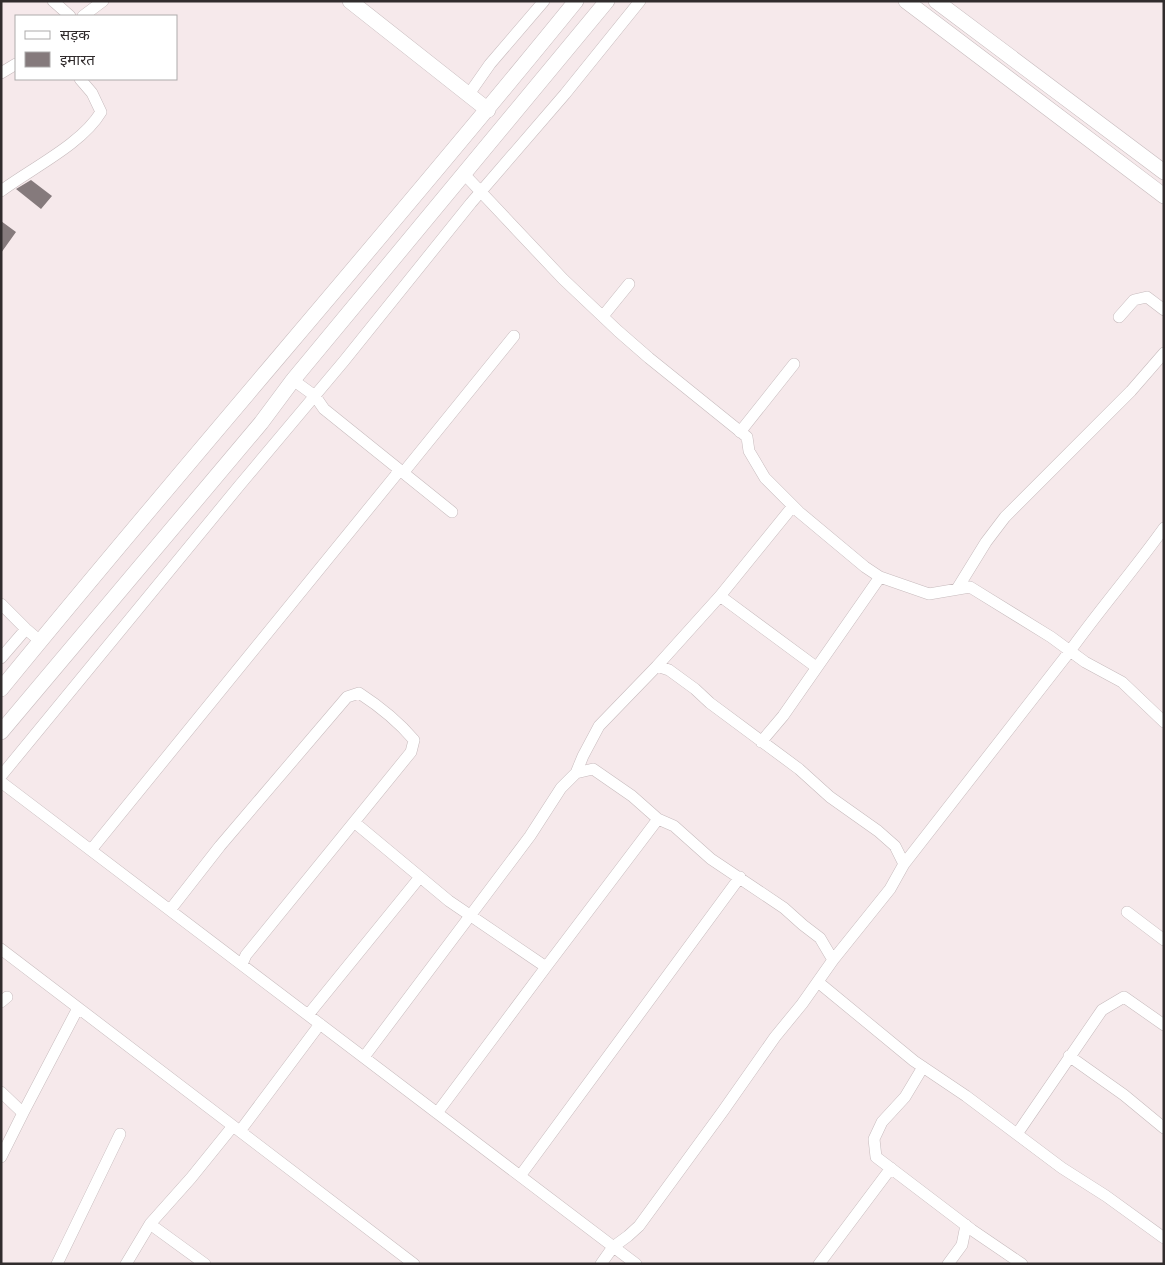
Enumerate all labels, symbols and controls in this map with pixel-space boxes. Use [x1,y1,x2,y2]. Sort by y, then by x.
legend [15,15,178,80]
text: सड़क [60,26,90,44]
text: इमारत [60,51,95,69]

